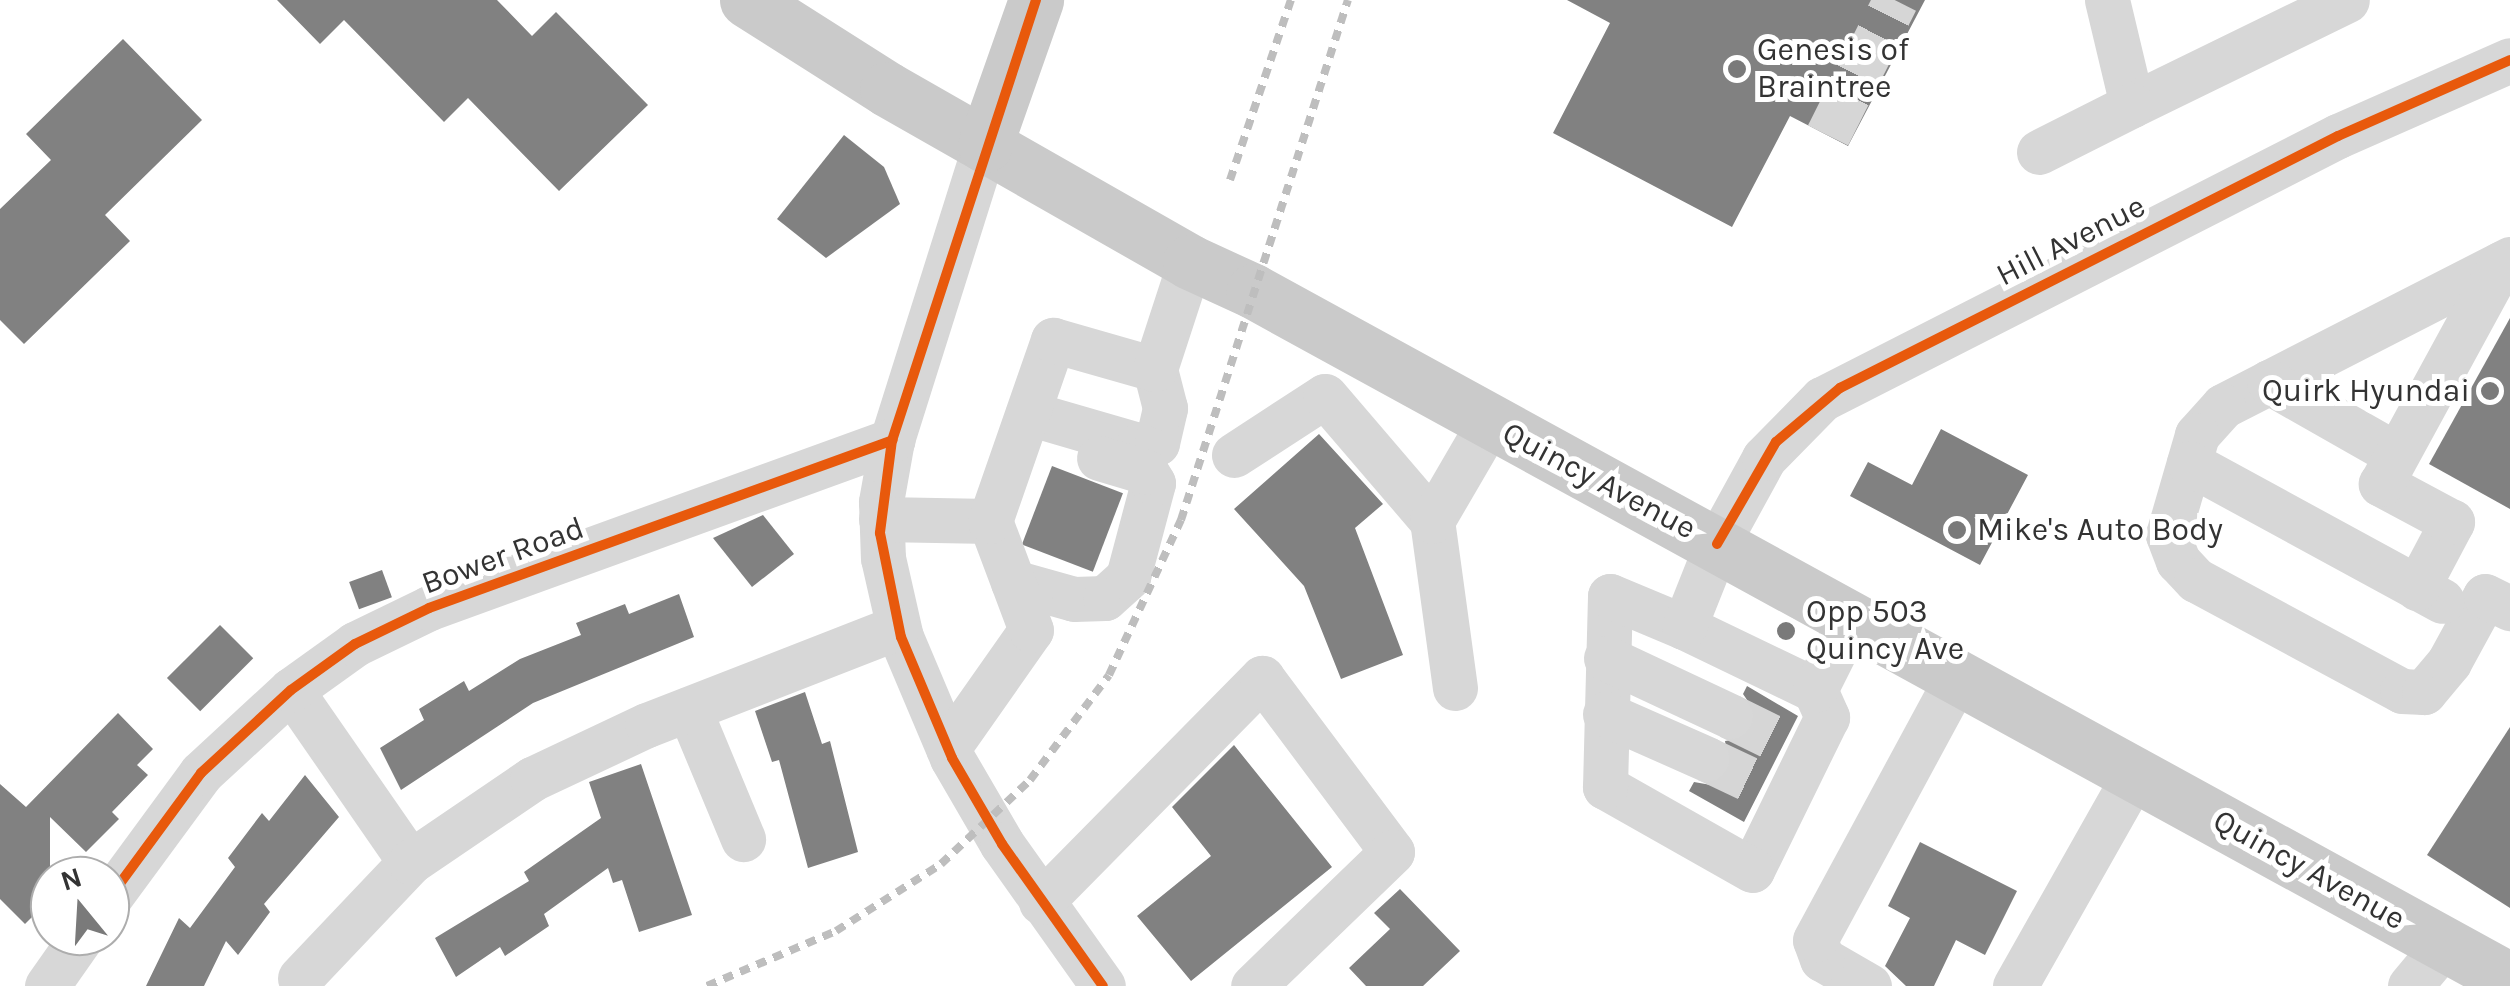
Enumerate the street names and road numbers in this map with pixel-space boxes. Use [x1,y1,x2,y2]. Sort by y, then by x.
street label: Hill Avenue [1990,187,2152,295]
street label: Quincy Avenue [1496,414,1702,548]
street label: Bower Road [417,509,589,603]
street label: Quincy Avenue [2206,801,2412,939]

